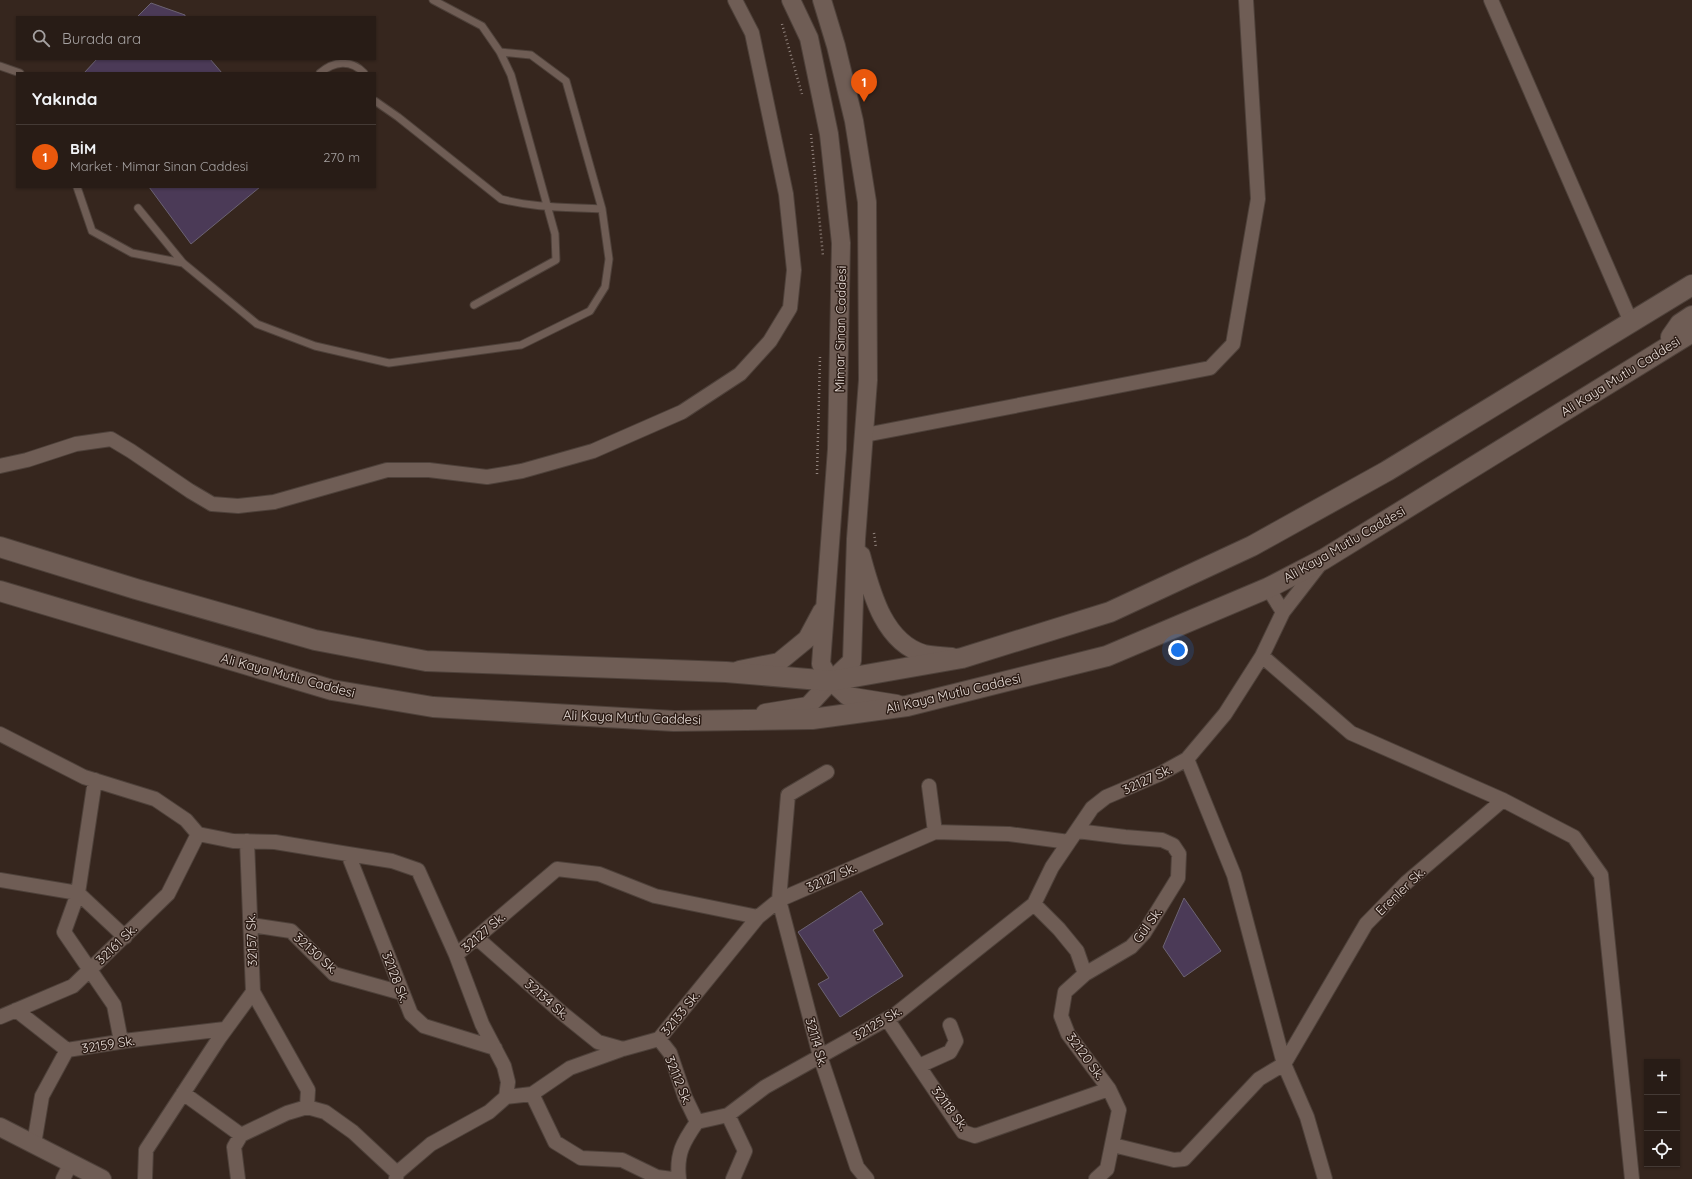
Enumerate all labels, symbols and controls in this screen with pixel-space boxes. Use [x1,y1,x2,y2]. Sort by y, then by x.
search box [16,16,376,60]
icon: search [30,27,52,49]
text: Burada ara [62,29,141,48]
pin: 1 [851,69,877,102]
text: Yakında [32,88,97,109]
text: BİM [70,139,96,158]
text: 1 [42,149,48,165]
text: 270 m [323,149,360,165]
text: Market · Mimar Sinan Caddesi [70,158,248,174]
street label: Mimar Sinan Caddesi [831,266,849,392]
street label: Ali Kaya Mutlu Caddesi [1557,333,1683,419]
street label: Ali Kaya Mutlu Caddesi [1280,503,1408,585]
your location [1168,640,1188,660]
street label: Ali Kaya Mutlu Caddesi [219,649,357,701]
street label: Ali Kaya Mutlu Caddesi [884,670,1022,716]
street label: Ali Kaya Mutlu Caddesi [563,707,701,727]
street label: 32127 Sk. [1120,761,1174,797]
street label: 32127 Sk. [804,859,858,895]
street label: Erenler Sk. [1372,864,1428,918]
street label: Gül Sk. [1129,904,1165,946]
street label: 32127 Sk. [458,909,508,955]
street label: 32157 Sk. [242,913,260,967]
street label: 32161 Sk. [92,921,140,967]
street label: 32130 Sk. [291,929,341,977]
street label: 32128 Sk. [379,949,413,1005]
street label: 32134 Sk. [522,976,572,1022]
street label: 32133 Sk. [657,988,703,1038]
street label: 32125 Sk. [850,1002,904,1044]
street label: 32114 Sk. [802,1016,832,1068]
street label: 32120 Sk. [1064,1029,1108,1083]
street label: 32159 Sk. [80,1032,136,1056]
street label: 32112 Sk. [662,1053,696,1107]
map controls [1644,1059,1680,1167]
button: + [1644,1059,1680,1095]
street label: 32118 Sk. [928,1083,972,1133]
button: − [1644,1095,1680,1131]
button: locate [1644,1131,1680,1167]

